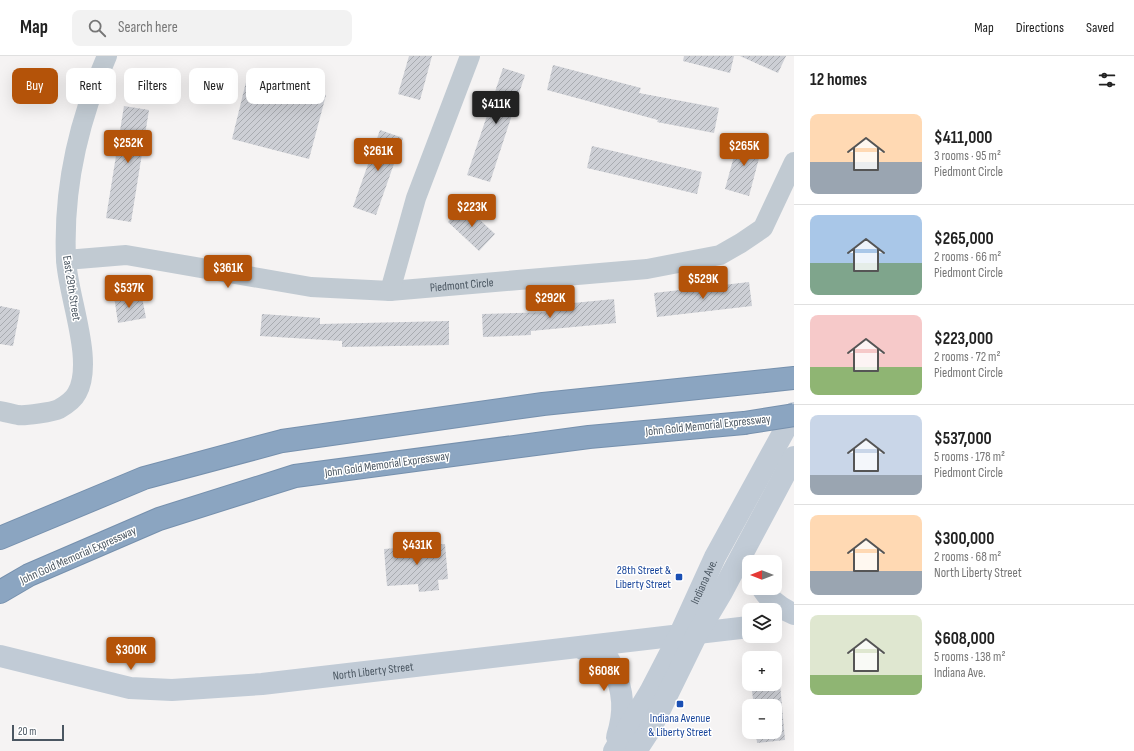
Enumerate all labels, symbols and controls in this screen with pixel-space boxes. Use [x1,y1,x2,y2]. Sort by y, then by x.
search box [72,10,352,46]
text: Map [20,16,48,39]
icon: search [86,17,108,39]
text: Search here [118,18,178,37]
text: Map [974,19,994,36]
text: Directions [1016,19,1064,36]
text: Saved [1086,19,1114,36]
chip: Buy [12,68,58,104]
chip: Rent [66,68,116,104]
chip: Filters [124,68,181,104]
chip: New [189,68,238,104]
chip: Apartment [246,68,325,104]
icon: filters [1096,69,1118,91]
text: 12 homes [810,70,867,90]
pin: $411K [468,91,524,125]
text: $411K [481,96,511,112]
text: $411,000 [934,128,992,148]
pin: $252K [100,130,156,164]
icon: home [842,130,890,178]
pin: $265K [716,133,772,167]
text: $252K [113,135,143,151]
pin: $261K [350,138,406,172]
text: $265K [729,138,759,154]
text: $261K [363,143,393,159]
text: 3 rooms · 95 m² [934,148,1001,164]
text: Piedmont Circle [934,164,1003,180]
pin: $223K [444,194,500,228]
text: $223K [457,199,487,215]
text: $265,000 [934,229,994,249]
icon: home [842,231,890,279]
text: 2 rooms · 66 m² [934,249,1001,265]
street label: East 29th Street [59,254,84,322]
pin: $361K [200,255,256,289]
text: $361K [213,260,243,276]
text: Piedmont Circle [934,265,1003,281]
pin: $529K [675,266,731,300]
text: $529K [688,271,718,287]
pin: $537K [101,275,157,309]
street label: Piedmont Circle [429,275,494,296]
text: $537K [114,280,144,296]
pin: $292K [522,285,578,319]
text: $292K [535,290,565,306]
text: $223,000 [934,329,993,349]
icon: home [842,331,890,379]
text: 2 rooms · 72 m² [934,349,1000,365]
text: Piedmont Circle [934,365,1003,381]
street label: John Gold Memorial Expressway [644,411,772,440]
text: $537,000 [934,429,992,449]
icon: home [842,431,890,479]
street label: John Gold Memorial Expressway [323,448,451,481]
text: 5 rooms · 178 m² [934,449,1005,465]
text: Piedmont Circle [934,465,1003,481]
street label: John Gold Memorial Expressway [17,523,139,588]
text: $300,000 [934,529,994,549]
icon: home [842,531,890,579]
pin: $431K [389,532,445,566]
text: $431K [402,537,432,553]
text: 2 rooms · 68 m² [934,549,1001,565]
north arrow [742,555,782,595]
map controls [742,555,782,739]
street label: Indiana Ave. [688,557,721,607]
place label: 28th Street & Liberty Street [615,563,671,592]
text: North Liberty Street [934,565,1022,581]
marker: 28th Street & Liberty Street [674,572,684,582]
button: layers [742,603,782,643]
text: $608,000 [934,629,995,649]
icon: home [842,631,890,679]
pin: $300K [103,637,159,671]
text: $300K [115,642,147,658]
text: 5 rooms · 138 m² [934,649,1005,665]
button: + [742,651,782,691]
pin: $608K [576,658,632,692]
street label: North Liberty Street [332,659,415,684]
text: $608K [588,663,620,679]
text: Indiana Ave. [934,665,986,681]
marker: Indiana Avenue & Liberty Street [675,699,685,709]
button: − [742,699,782,739]
place label: Indiana Avenue & Liberty Street [648,711,712,740]
scale bar [12,723,64,742]
text: 20 m [18,725,36,738]

